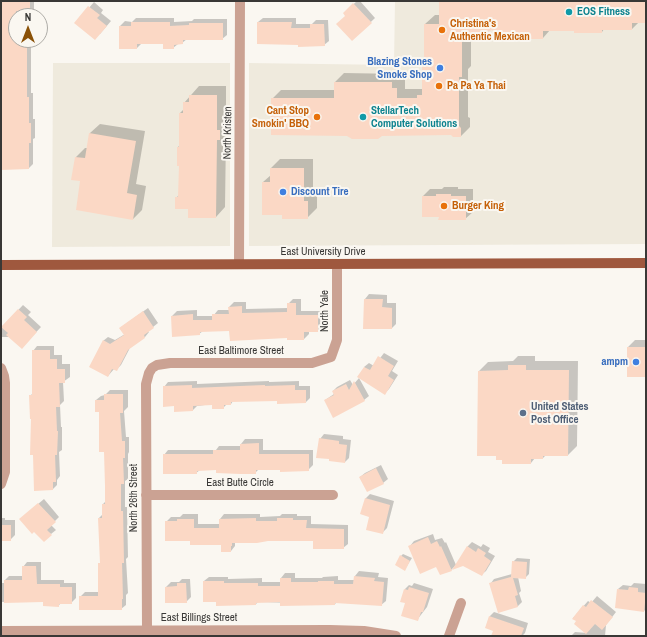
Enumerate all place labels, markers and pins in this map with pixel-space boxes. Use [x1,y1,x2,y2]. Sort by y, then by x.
place label: EOS Fitness [577,5,630,19]
marker: EOS Fitness [564,7,574,17]
place label: Christina's Authentic Mexican [450,17,530,43]
marker: Christina's Authentic Mexican [437,25,447,35]
place label: Blazing Stones Smoke Shop [367,55,432,81]
marker: Blazing Stones Smoke Shop [435,63,445,73]
place label: Pa Pa Ya Thai [447,79,506,93]
marker: Pa Pa Ya Thai [434,81,444,91]
place label: Cant Stop Smokin' BBQ [252,104,309,130]
place label: StellarTech Computer Solutions [371,104,457,130]
marker: Cant Stop Smokin' BBQ [312,112,322,122]
marker: StellarTech Computer Solutions [358,112,368,122]
place label: Discount Tire [291,185,348,199]
marker: Discount Tire [278,187,288,197]
place label: Burger King [452,199,504,213]
marker: Burger King [439,201,449,211]
place label: ampm [601,355,628,369]
marker: ampm [631,357,641,367]
place label: United States Post Office [531,400,589,426]
marker: United States Post Office [518,408,528,418]

